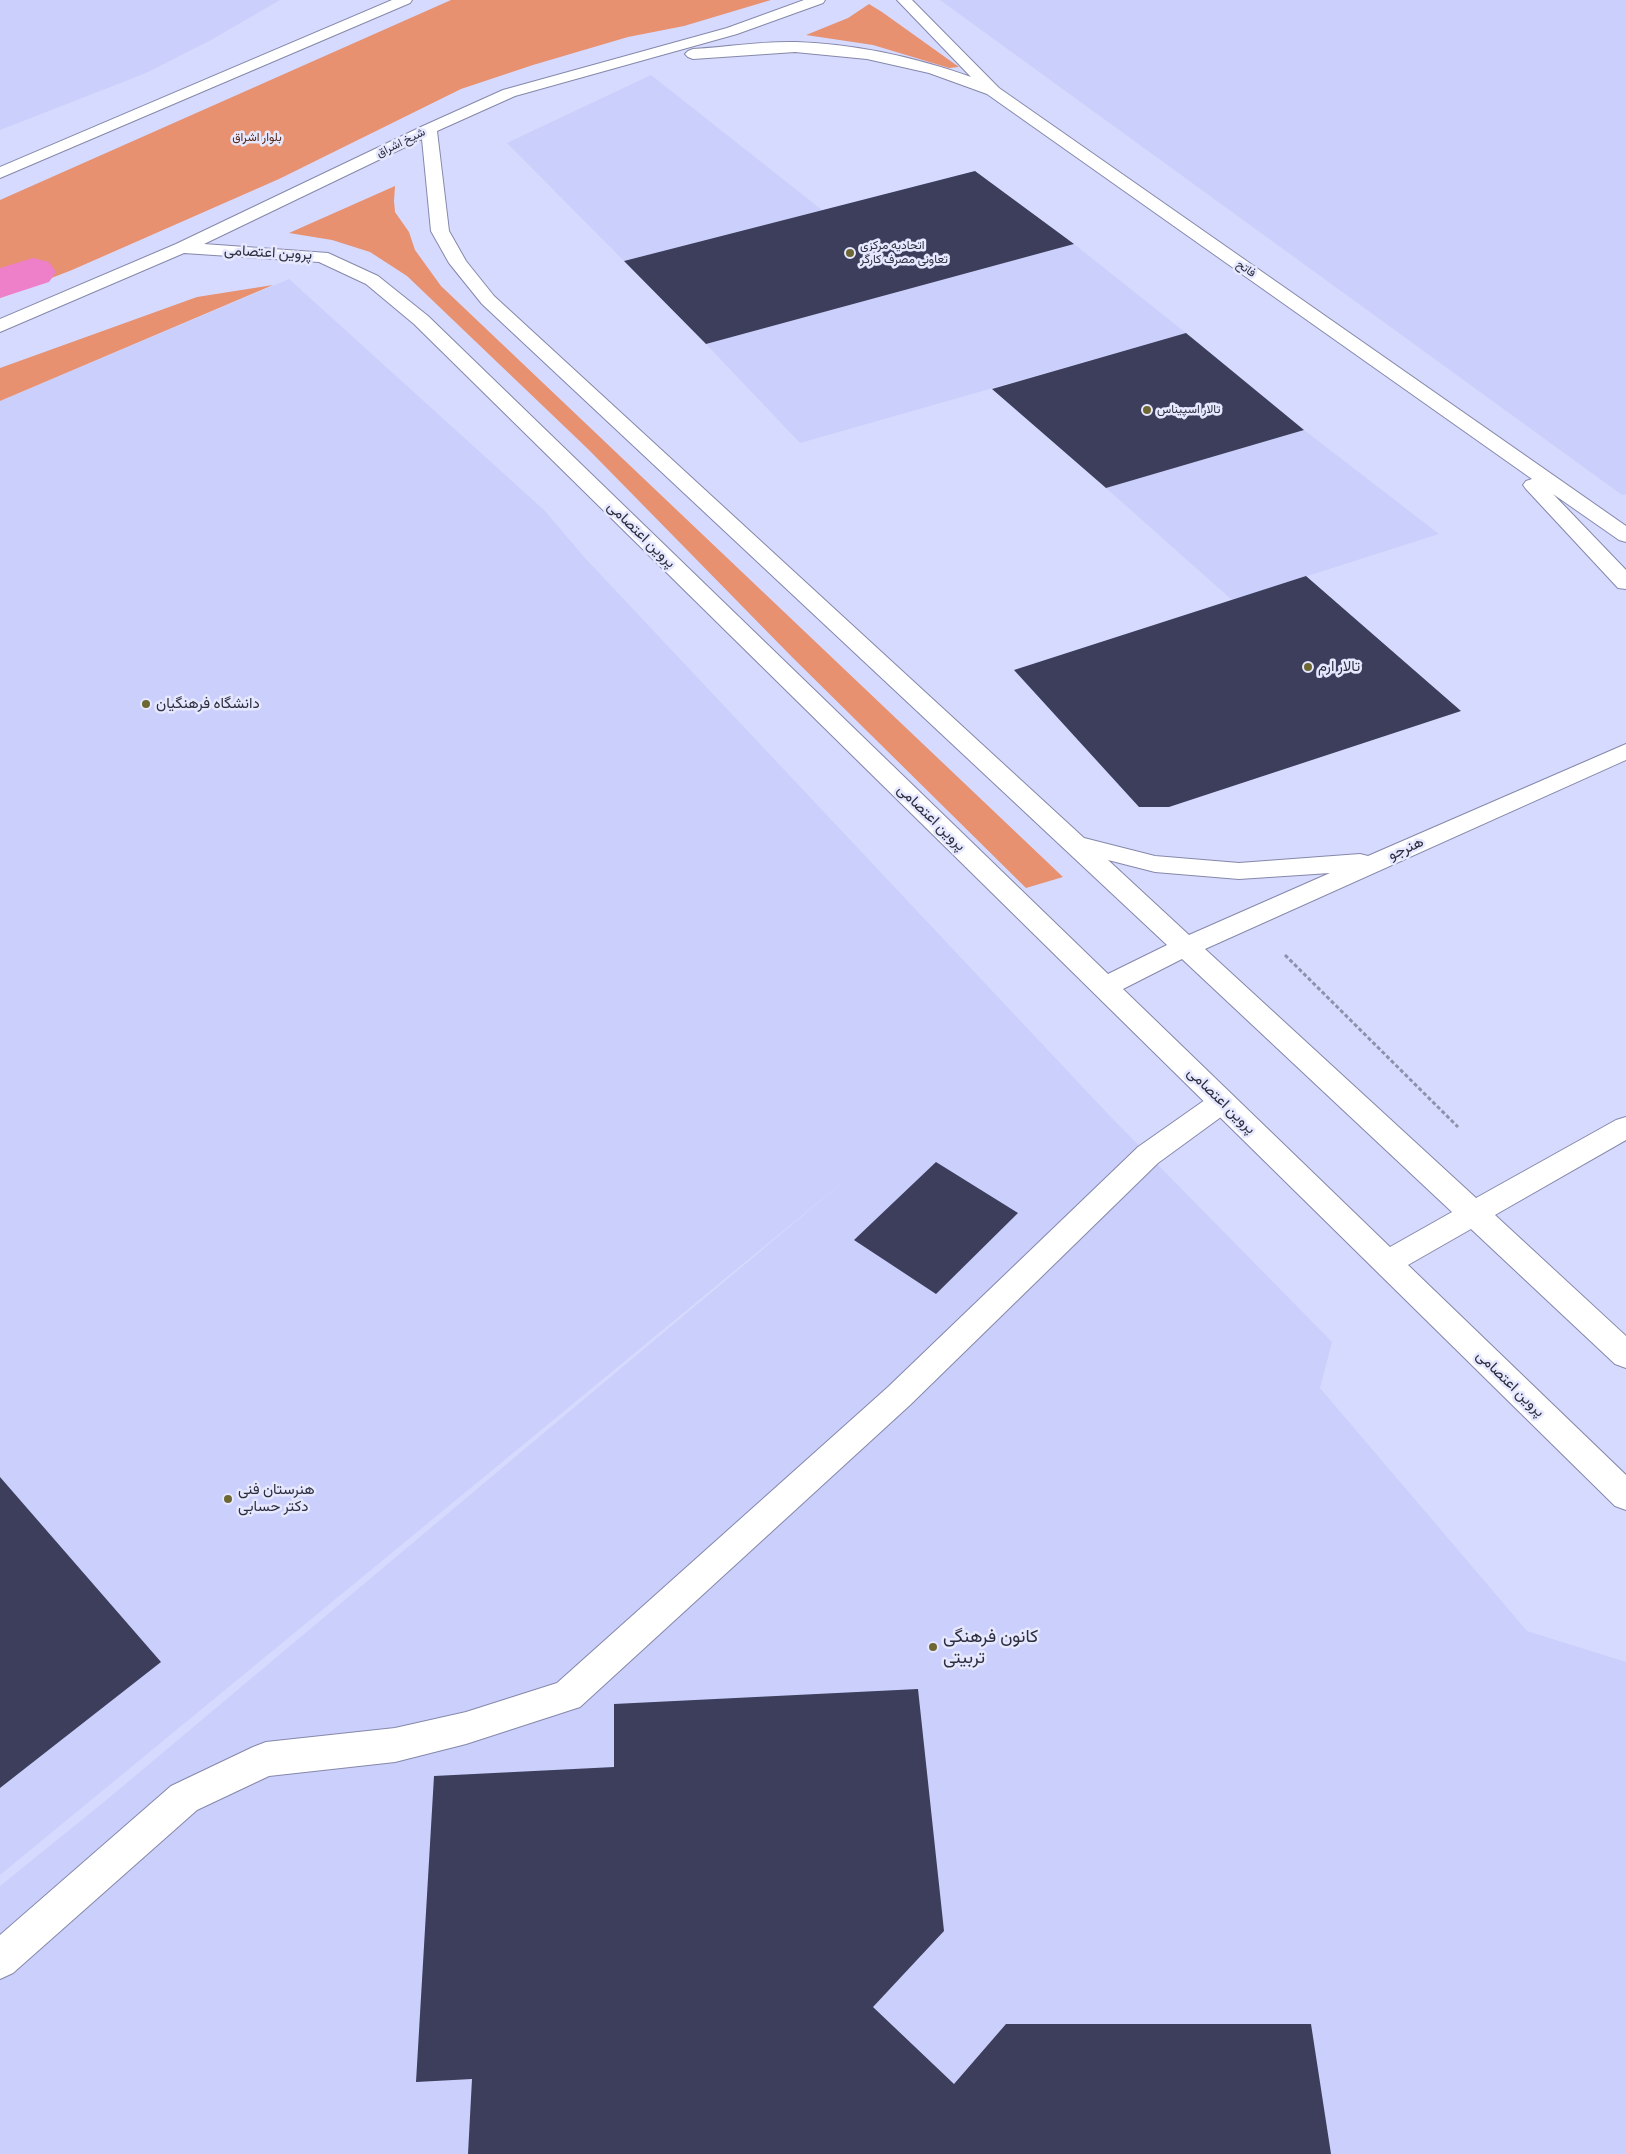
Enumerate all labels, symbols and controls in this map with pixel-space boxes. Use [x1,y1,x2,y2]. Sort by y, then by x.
street label: شیخ اشراق [374,125,428,161]
park label: بلوار اشراق [232,131,282,145]
place label: اتحادیه مرکزی تعاونی مصرف کارگر [860,239,948,267]
street label: پروین اعتصامی [223,242,313,264]
marker: اتحادیه مرکزی تعاونی مصرف کارگر [844,247,856,259]
street label: فاتح [1233,257,1259,281]
place label: تالار اسپیناس [1157,403,1220,417]
marker: تالار اسپیناس [1141,404,1153,416]
street label: پروین اعتصامی [603,498,679,572]
place label: تالار ارم [1318,658,1360,676]
marker: تالار ارم [1302,661,1314,673]
place label: دانشگاه فرهنگیان [156,695,260,713]
marker: دانشگاه فرهنگیان [140,698,152,710]
street label: پروین اعتصامی [893,781,969,855]
street label: هنرجو [1386,833,1426,865]
street label: پروین اعتصامی [1183,1064,1259,1138]
street label: پروین اعتصامی [1472,1347,1548,1421]
place label: هنرستان فنی دکتر حسابی [238,1481,315,1516]
marker: هنرستان فنی دکتر حسابی [222,1493,234,1505]
place label: کانون فرهنگی تربیتی [943,1626,1038,1668]
marker: کانون فرهنگی تربیتی [927,1641,939,1653]

